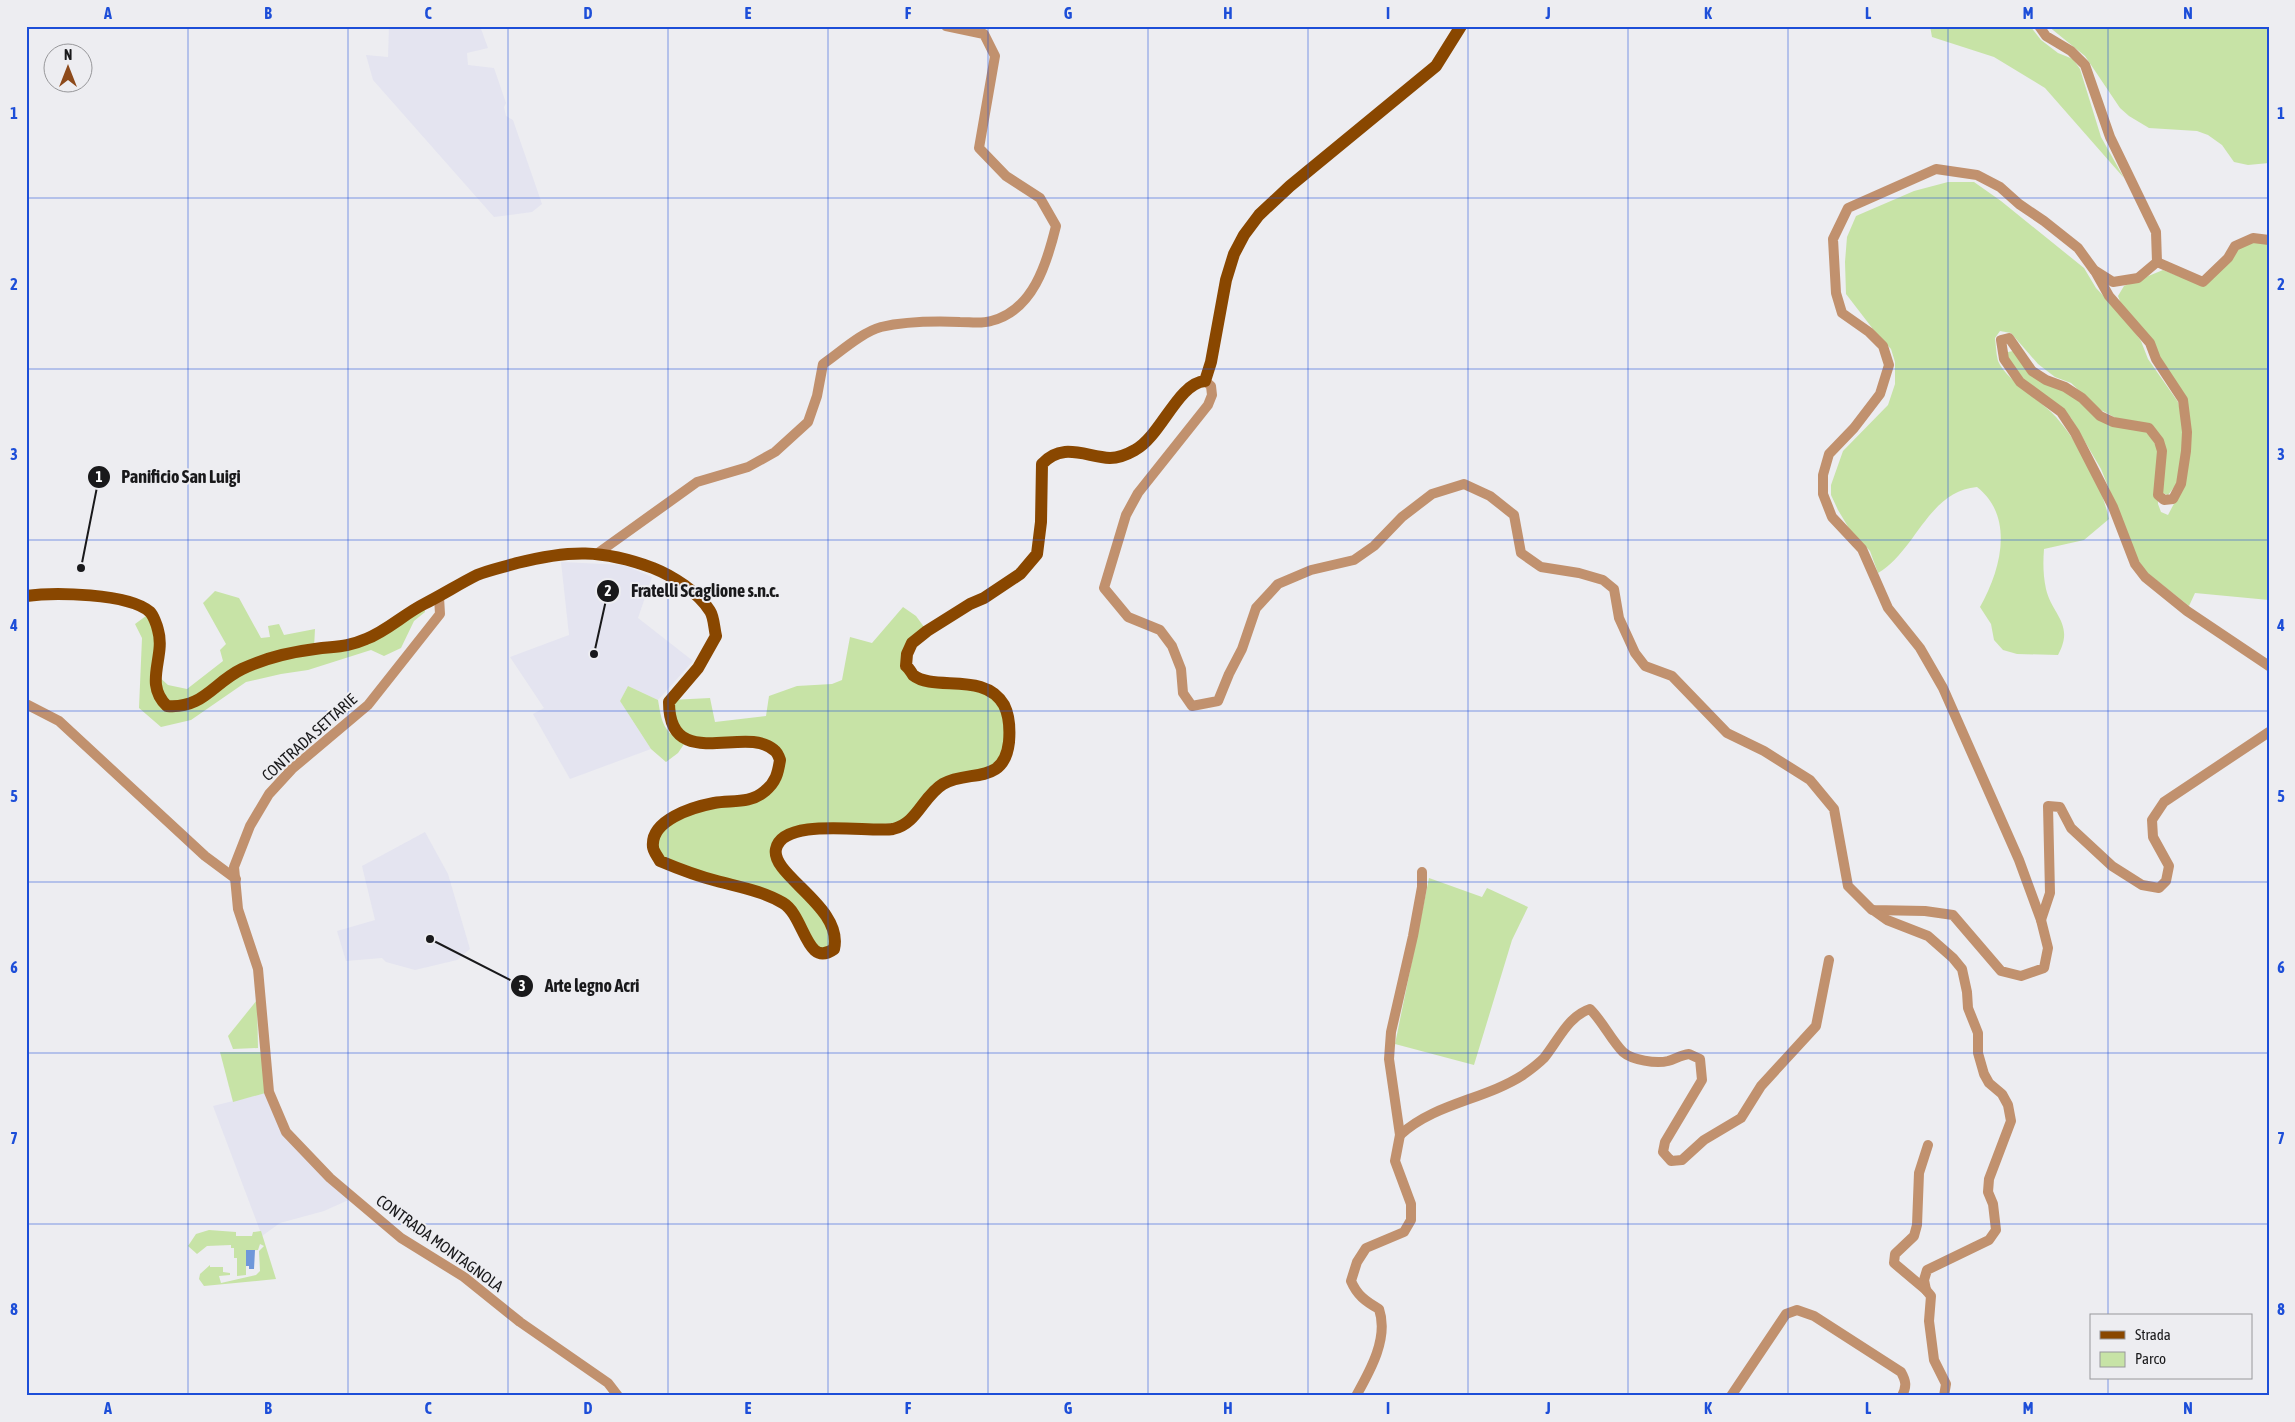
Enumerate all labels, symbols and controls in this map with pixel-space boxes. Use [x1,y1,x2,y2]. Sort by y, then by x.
text: A [103,4,112,22]
text: B [264,4,272,22]
text: C [424,4,432,22]
text: D [584,4,593,22]
text: E [745,4,752,22]
text: F [905,4,912,22]
text: G [1064,4,1073,22]
text: H [1223,4,1233,22]
text: I [1386,4,1390,22]
text: J [1544,4,1551,22]
text: K [1704,4,1712,22]
text: L [1865,4,1872,22]
text: M [2023,4,2033,22]
text: N [2183,4,2193,22]
north arrow [42,42,92,92]
text: N [64,47,72,63]
text: 1 [10,104,18,122]
text: 1 [2277,104,2285,122]
text: 2 [10,275,18,293]
text: 2 [2277,275,2285,293]
text: 3 [10,445,18,463]
text: 3 [2277,445,2285,463]
callout: Panificio San Luigi [87,460,251,493]
text: Panificio San Luigi [121,466,241,487]
text: 1 [95,468,103,485]
callout: Fratelli Scaglione s.n.c. [596,575,789,608]
text: Fratelli Scaglione s.n.c. [631,580,779,601]
text: 2 [604,582,612,599]
text: 4 [9,616,18,634]
text: 4 [2276,616,2285,634]
street label: CONTRADA SETTARIE [258,690,360,784]
text: 5 [10,787,18,805]
text: 5 [2277,787,2285,805]
text: 6 [10,958,18,976]
text: 6 [2277,958,2285,976]
callout: Arte legno Acri [509,969,649,1002]
text: Arte legno Acri [544,975,639,996]
text: 3 [518,977,526,994]
text: 7 [10,1129,18,1147]
text: 7 [2277,1129,2285,1147]
street label: CONTRADA MONTAGNOLA [373,1191,507,1295]
text: 8 [10,1300,18,1318]
text: 8 [2277,1300,2285,1318]
legend [2090,1314,2252,1380]
text: Strada [2135,1326,2171,1343]
text: Parco [2135,1350,2166,1367]
text: A [103,1399,112,1417]
text: B [264,1399,272,1417]
text: C [424,1399,432,1417]
text: D [584,1399,593,1417]
text: E [745,1399,752,1417]
text: F [905,1399,912,1417]
text: G [1064,1399,1073,1417]
text: H [1223,1399,1233,1417]
text: I [1386,1399,1390,1417]
text: J [1544,1399,1551,1417]
text: K [1704,1399,1712,1417]
text: L [1865,1399,1872,1417]
text: M [2023,1399,2033,1417]
text: N [2183,1399,2193,1417]

